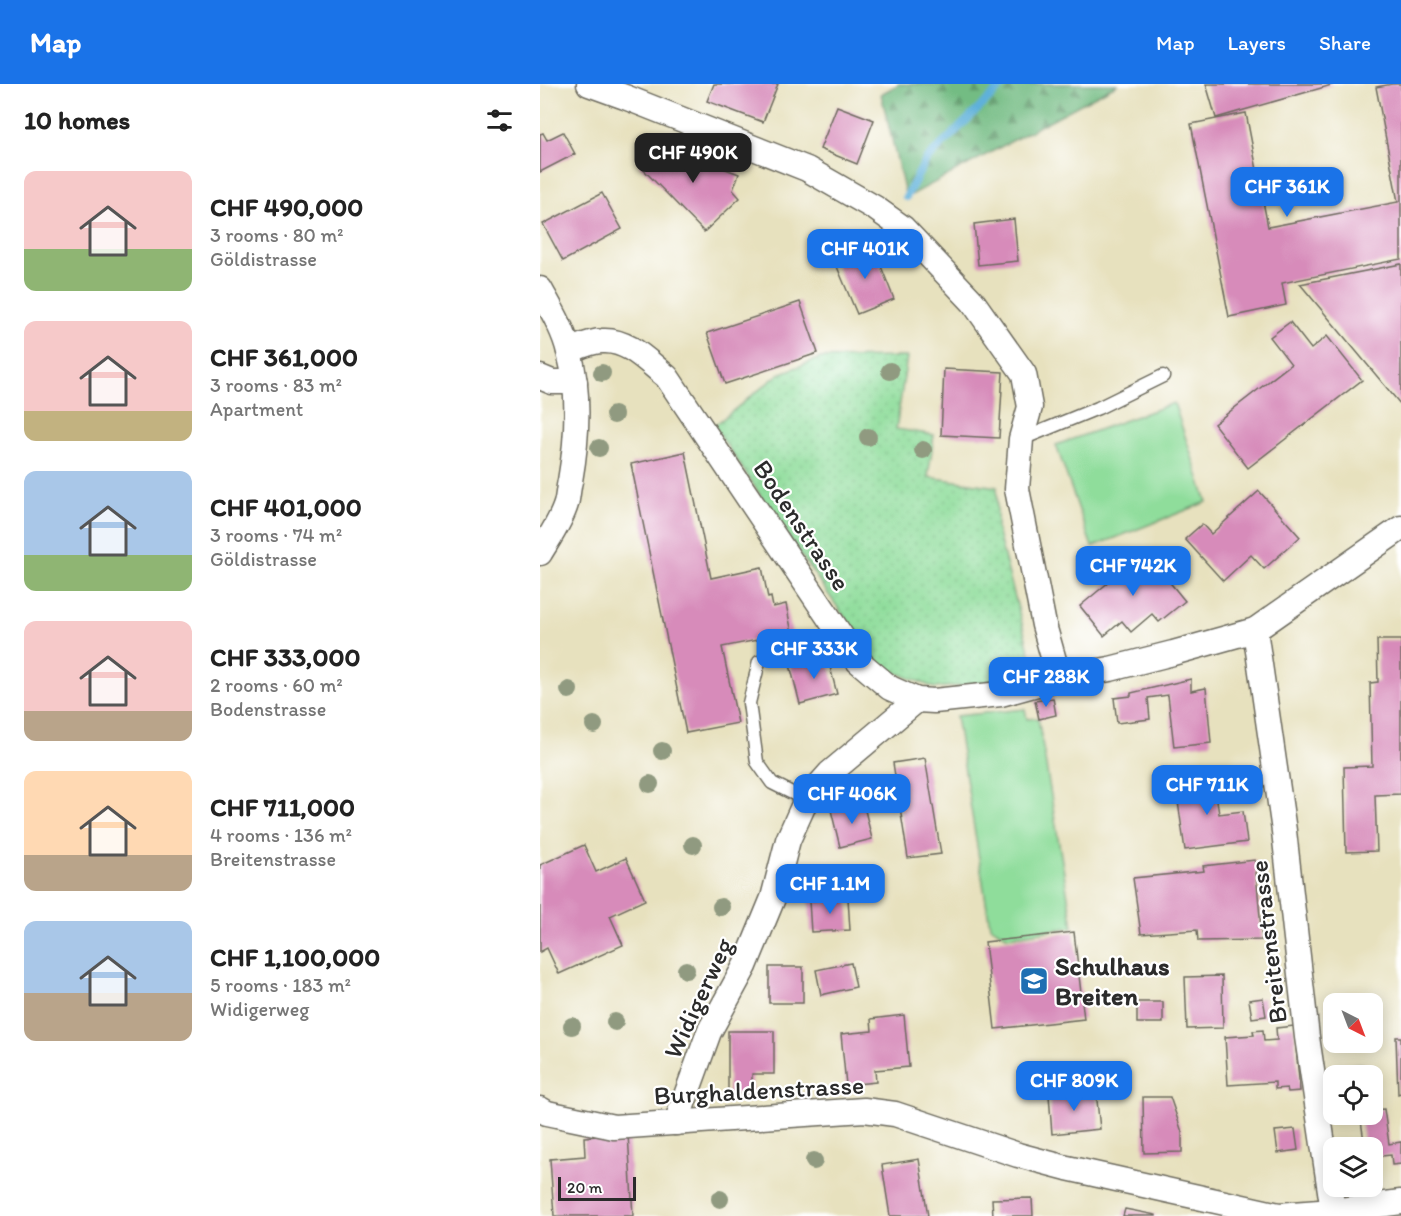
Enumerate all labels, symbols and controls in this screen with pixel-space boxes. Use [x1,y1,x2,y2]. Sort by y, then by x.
text: Map [30,25,81,59]
text: Map [1156,30,1195,55]
text: Layers [1228,30,1286,55]
text: Share [1319,30,1371,55]
text: 10 homes [24,104,130,136]
icon: filters [483,104,516,137]
pin: CHF 490K [631,133,755,184]
text: CHF 490K [649,140,737,164]
pin: CHF 361K [1225,167,1349,218]
text: CHF 361K [1245,174,1329,198]
text: CHF 490,000 [210,191,363,223]
icon: home [72,195,144,267]
text: 3 rooms · 80 m² [210,223,343,247]
pin: CHF 401K [803,229,927,280]
text: CHF 401K [821,236,909,260]
text: Göldistrasse [210,247,317,271]
text: CHF 361,000 [210,341,358,373]
icon: home [72,345,144,417]
text: 3 rooms · 83 m² [210,373,342,397]
text: Apartment [210,397,303,421]
street label: Bodenstrasse [746,453,858,597]
text: CHF 401,000 [210,491,362,523]
icon: home [72,495,144,567]
text: 3 rooms · 74 m² [210,523,342,547]
pin: CHF 742K [1071,546,1195,597]
text: Göldistrasse [210,547,317,571]
text: CHF 742K [1090,553,1176,577]
pin: CHF 333K [752,629,876,680]
text: CHF 333K [771,636,857,660]
text: CHF 333,000 [210,641,361,673]
icon: home [72,645,144,717]
pin: CHF 288K [984,657,1108,708]
text: CHF 288K [1003,664,1089,688]
text: 2 rooms · 60 m² [210,673,343,697]
text: Bodenstrasse [210,697,326,721]
pin: CHF 711K [1145,765,1269,816]
text: CHF 711K [1166,772,1248,796]
pin: CHF 406K [790,774,914,825]
text: CHF 406K [807,781,897,805]
text: CHF 711,000 [210,791,355,823]
icon: home [72,795,144,867]
text: 4 rooms · 136 m² [210,823,352,847]
text: Breitenstrasse [210,847,336,871]
street label: Breitenstrasse [1242,859,1294,1025]
pin: CHF 1.1M [768,864,892,915]
text: CHF 1.1M [790,871,870,895]
street label: Widigerweg [656,932,740,1063]
text: CHF 1,100,000 [210,941,380,973]
icon: home [72,945,144,1017]
place label: Schulhaus Breiten [1055,950,1170,1012]
school or university icon: Schulhaus Breiten [1018,965,1050,997]
text: 5 rooms · 183 m² [210,973,351,997]
north arrow [1323,993,1383,1053]
map controls [1323,993,1383,1197]
text: Widigerweg [210,997,309,1021]
pin: CHF 809K [1012,1061,1136,1112]
button: locate [1323,1065,1383,1125]
text: CHF 809K [1030,1068,1118,1092]
street label: Burghaldenstrasse [653,1069,865,1111]
button: layers [1323,1137,1383,1197]
scale bar [558,1174,636,1202]
text: 20 m [567,1178,602,1197]

